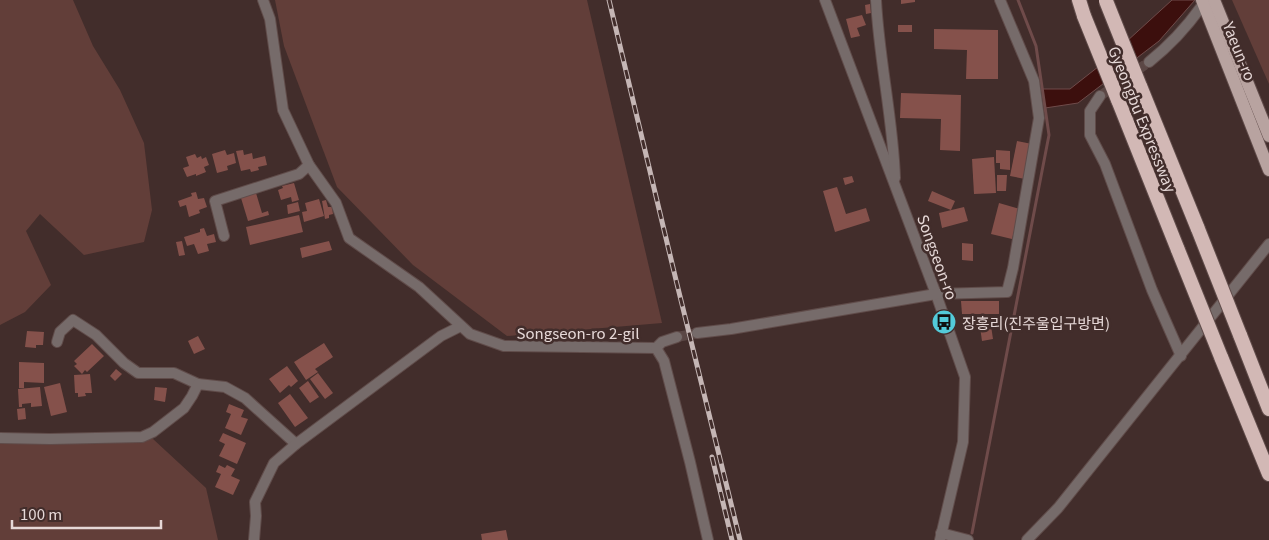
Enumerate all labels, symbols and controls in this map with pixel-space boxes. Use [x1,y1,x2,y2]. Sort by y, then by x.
street label: Yaeun-ro [1218,18,1261,84]
street label: Gyeongbu Expressway [1104,43,1182,195]
street label: Songseon-ro [913,212,963,302]
bus stop icon: 장흥리(진주울입구방면) [931,309,957,335]
place label: 장흥리(진주울입구방면) [962,312,1110,333]
street label: Songseon-ro 2-gil [517,322,639,343]
scale bar [12,498,161,530]
text: 100 m [20,503,62,524]

